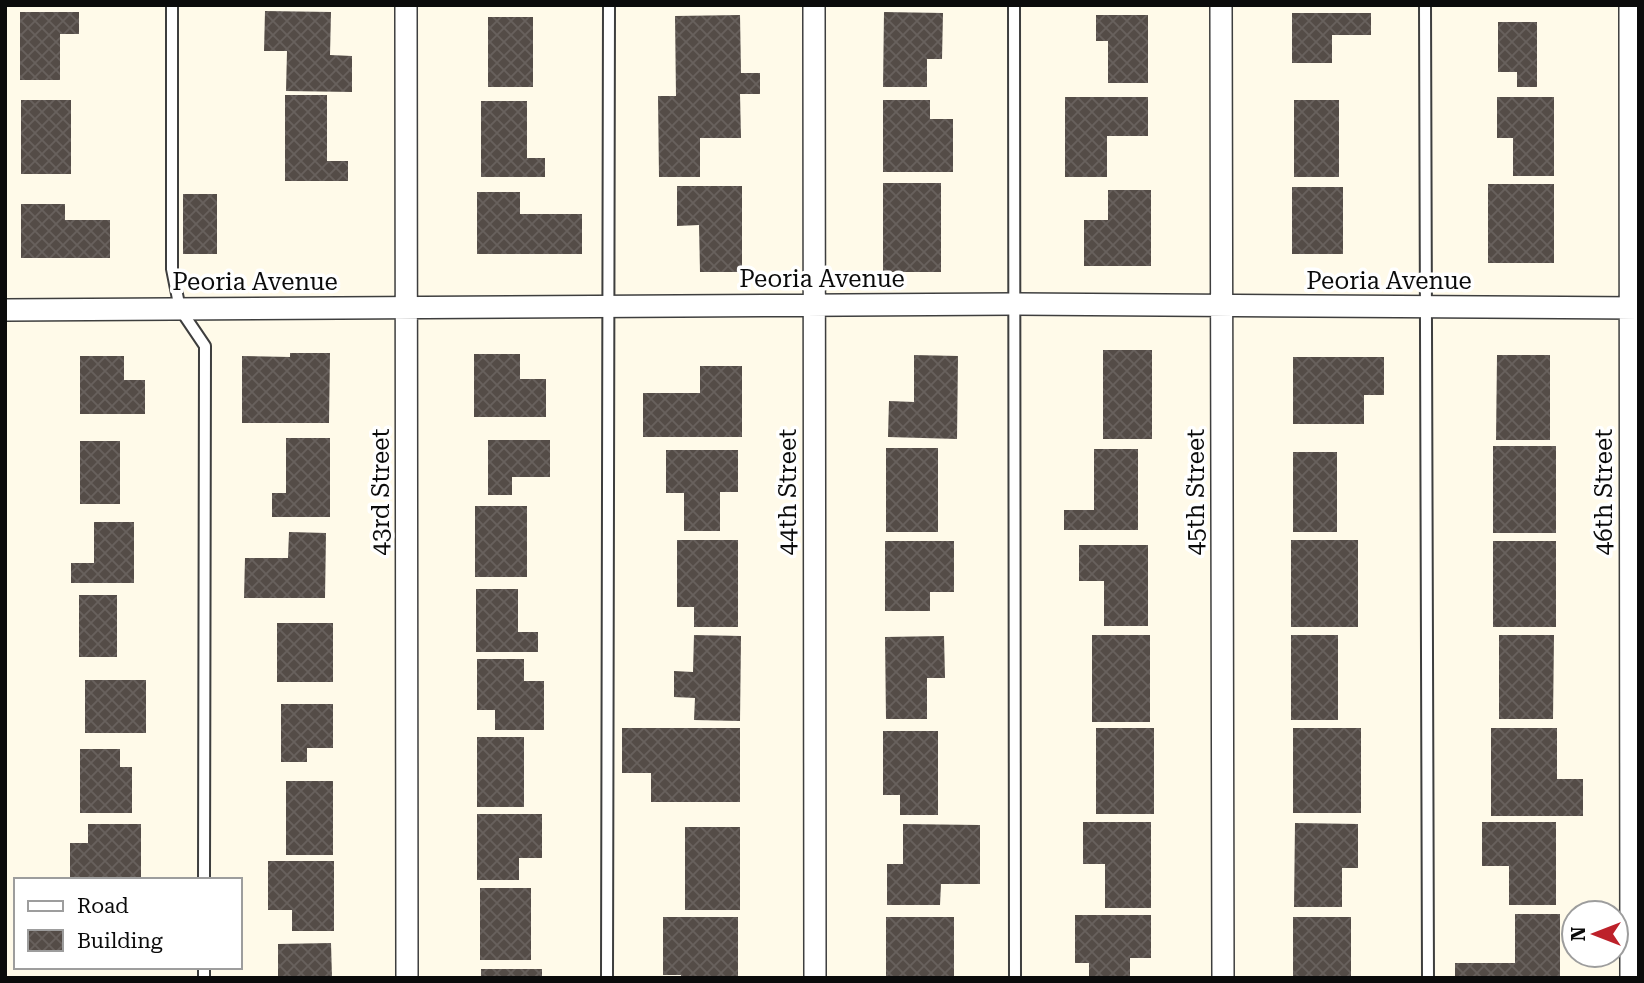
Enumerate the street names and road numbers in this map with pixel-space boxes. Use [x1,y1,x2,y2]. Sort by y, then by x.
street label: Peoria Avenue [739,265,905,293]
street label: Peoria Avenue [1306,267,1472,295]
street label: Peoria Avenue [172,268,338,296]
street label: 43rd Street [367,429,395,555]
street label: 44th Street [774,429,802,555]
street label: 45th Street [1182,429,1210,555]
street label: 46th Street [1590,429,1618,555]

